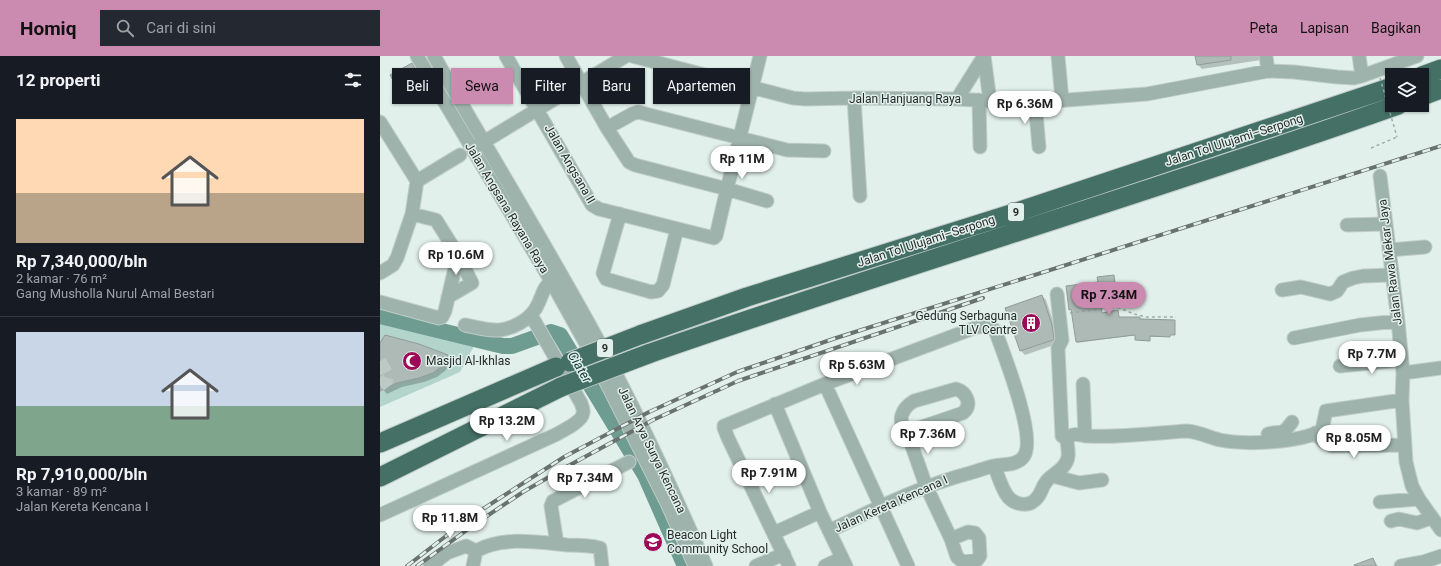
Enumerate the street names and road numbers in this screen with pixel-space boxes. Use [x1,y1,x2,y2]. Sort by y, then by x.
street label: Jalan Hanjuang Raya [849,92,961,106]
street label: Jalan Tol Ulujami–Serpong [1163,111,1305,169]
street label: Jalan Angsana II [542,122,598,206]
street label: Jalan Angsana Rayana Raya [462,140,552,276]
street label: Jalan Rawa Mekar Jaya [1375,198,1405,326]
road number: 9 [1008,203,1024,221]
street label: Jalan Tol Ulujami–Serpong [855,212,997,270]
road number: 9 [597,339,613,357]
street label: Jalan Arya Surya Kencana [615,385,689,515]
street label: Jalan Kereta Kencana I [832,473,950,535]

